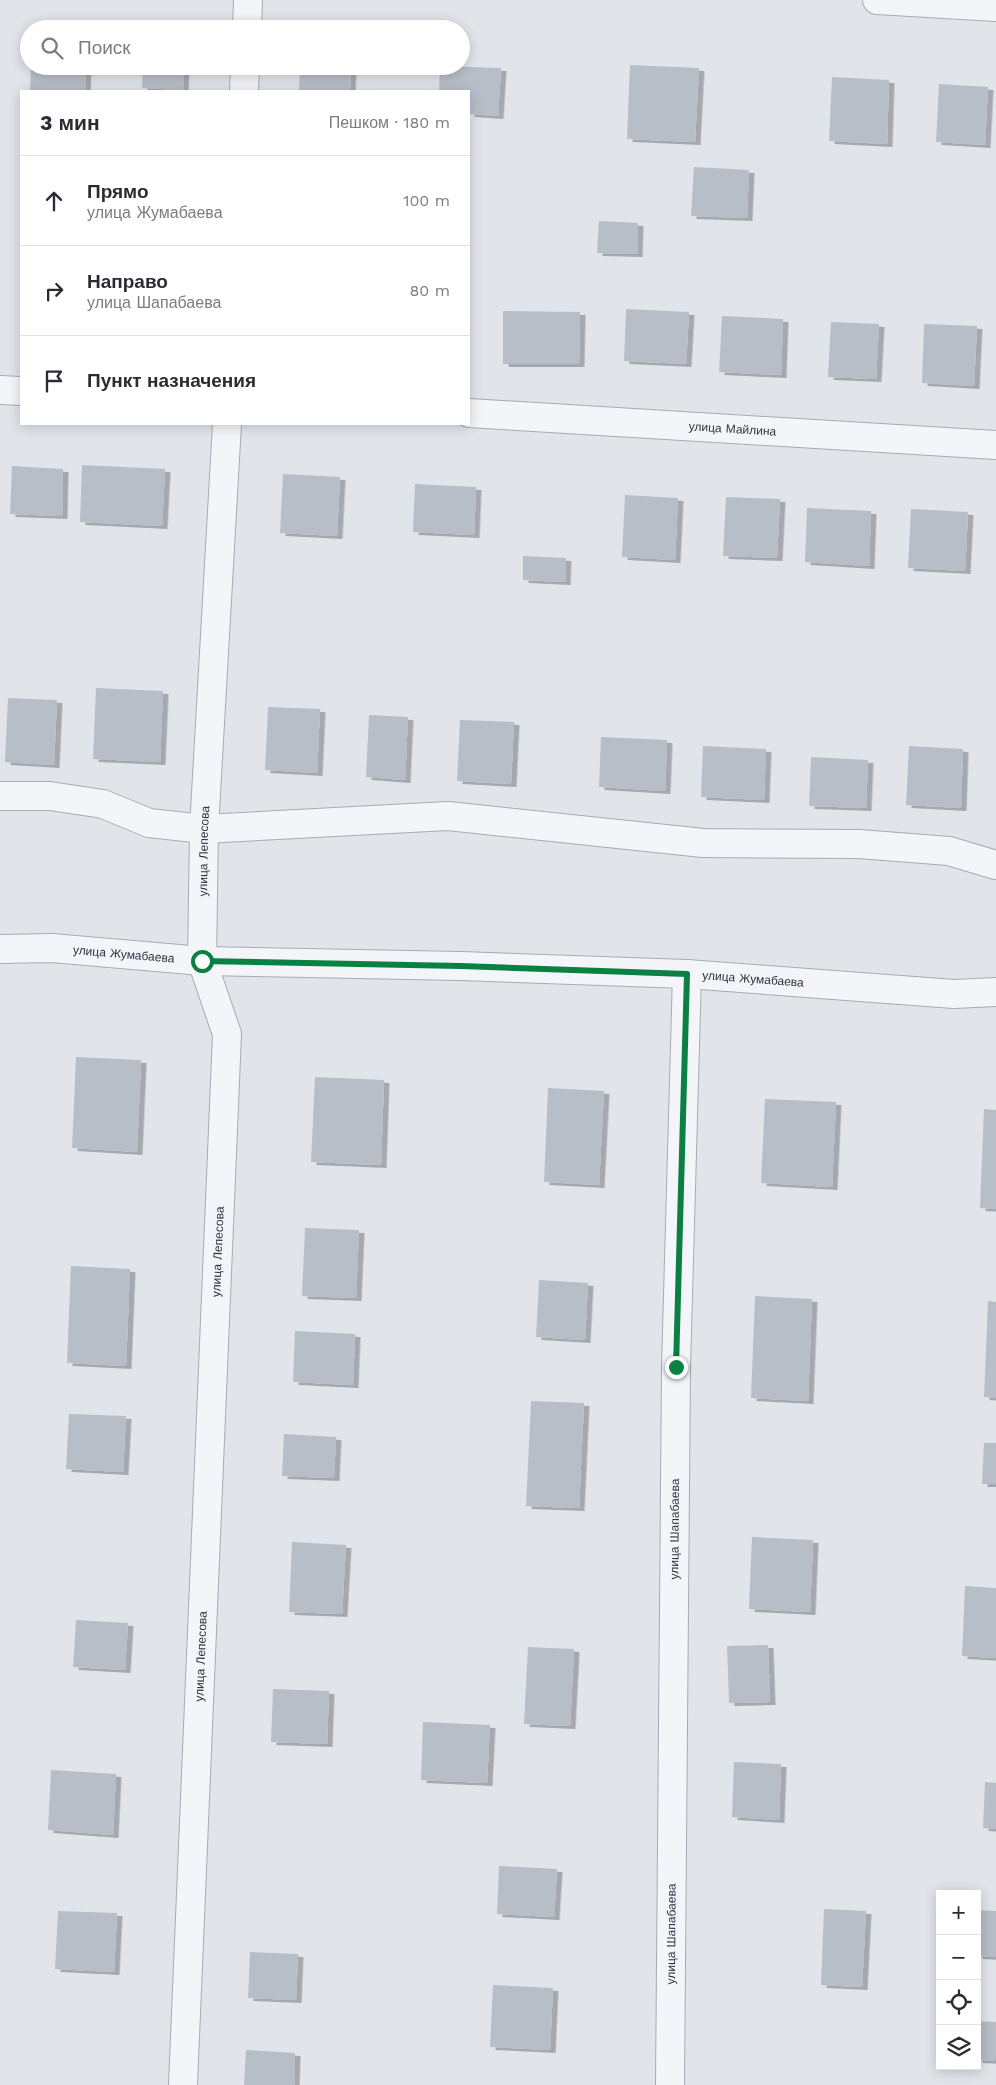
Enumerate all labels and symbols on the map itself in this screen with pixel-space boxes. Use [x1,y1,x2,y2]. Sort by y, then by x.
street label: улица Майлина [688,419,777,439]
street label: улица Лепесова [196,805,212,897]
street label: улица Жумабаева [72,943,175,966]
route start [191,950,214,973]
street label: улица Жумабаева [702,968,805,990]
street label: улица Лепесова [209,1206,227,1297]
route end [665,1356,688,1379]
street label: улица Шапабаева [667,1478,682,1580]
street label: улица Лепесова [192,1610,210,1702]
street label: улица Шапабаева [664,1883,679,1985]

